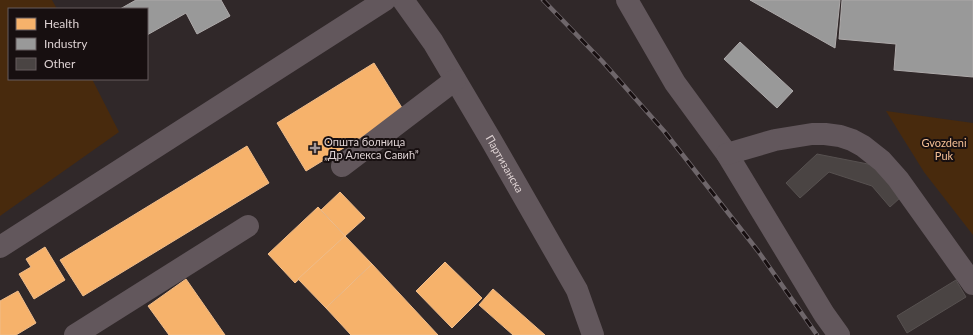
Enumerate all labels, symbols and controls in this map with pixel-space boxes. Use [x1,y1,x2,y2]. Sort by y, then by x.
legend [8,8,148,80]
text: Health [44,16,79,31]
text: Industry [44,36,88,51]
text: Other [44,56,76,71]
street label: Партизанска [483,132,527,195]
place label: Општа болница „Др Алекса Савић” [324,135,419,161]
park label: Gvozdeni Puk [921,136,967,162]
marker: Општа болница „Др Алекса Савић” [309,142,321,154]

